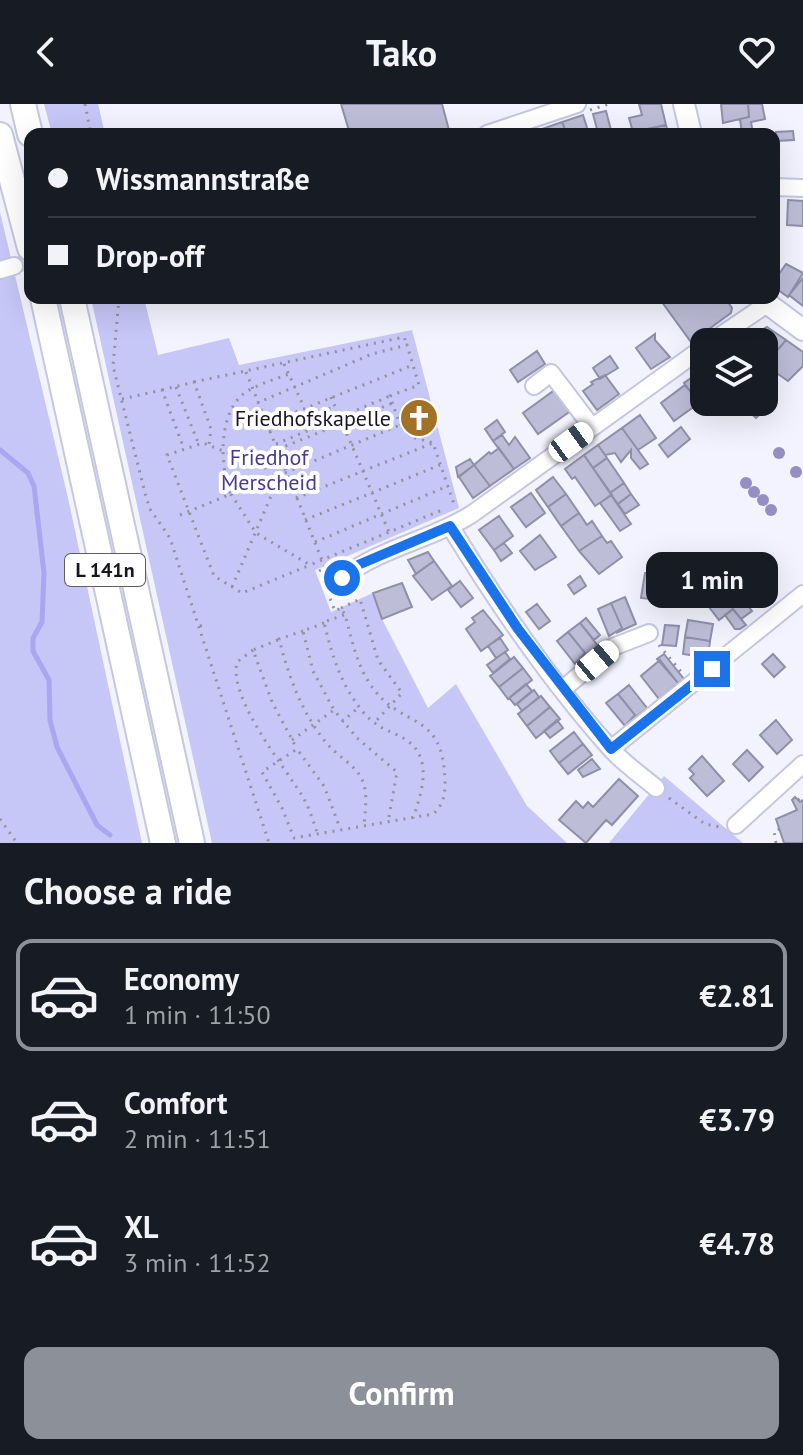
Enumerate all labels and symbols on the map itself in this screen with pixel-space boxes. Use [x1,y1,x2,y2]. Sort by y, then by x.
church icon: Friedhofskapelle [398,397,440,439]
place label: Friedhofskapelle [235,404,391,432]
car [545,418,597,466]
park label: Friedhof Merscheid [221,443,317,496]
callout: 1 min [646,553,778,609]
road number: L 141n [65,554,145,586]
route start [324,560,360,596]
car [571,636,623,686]
route end [694,651,730,687]

